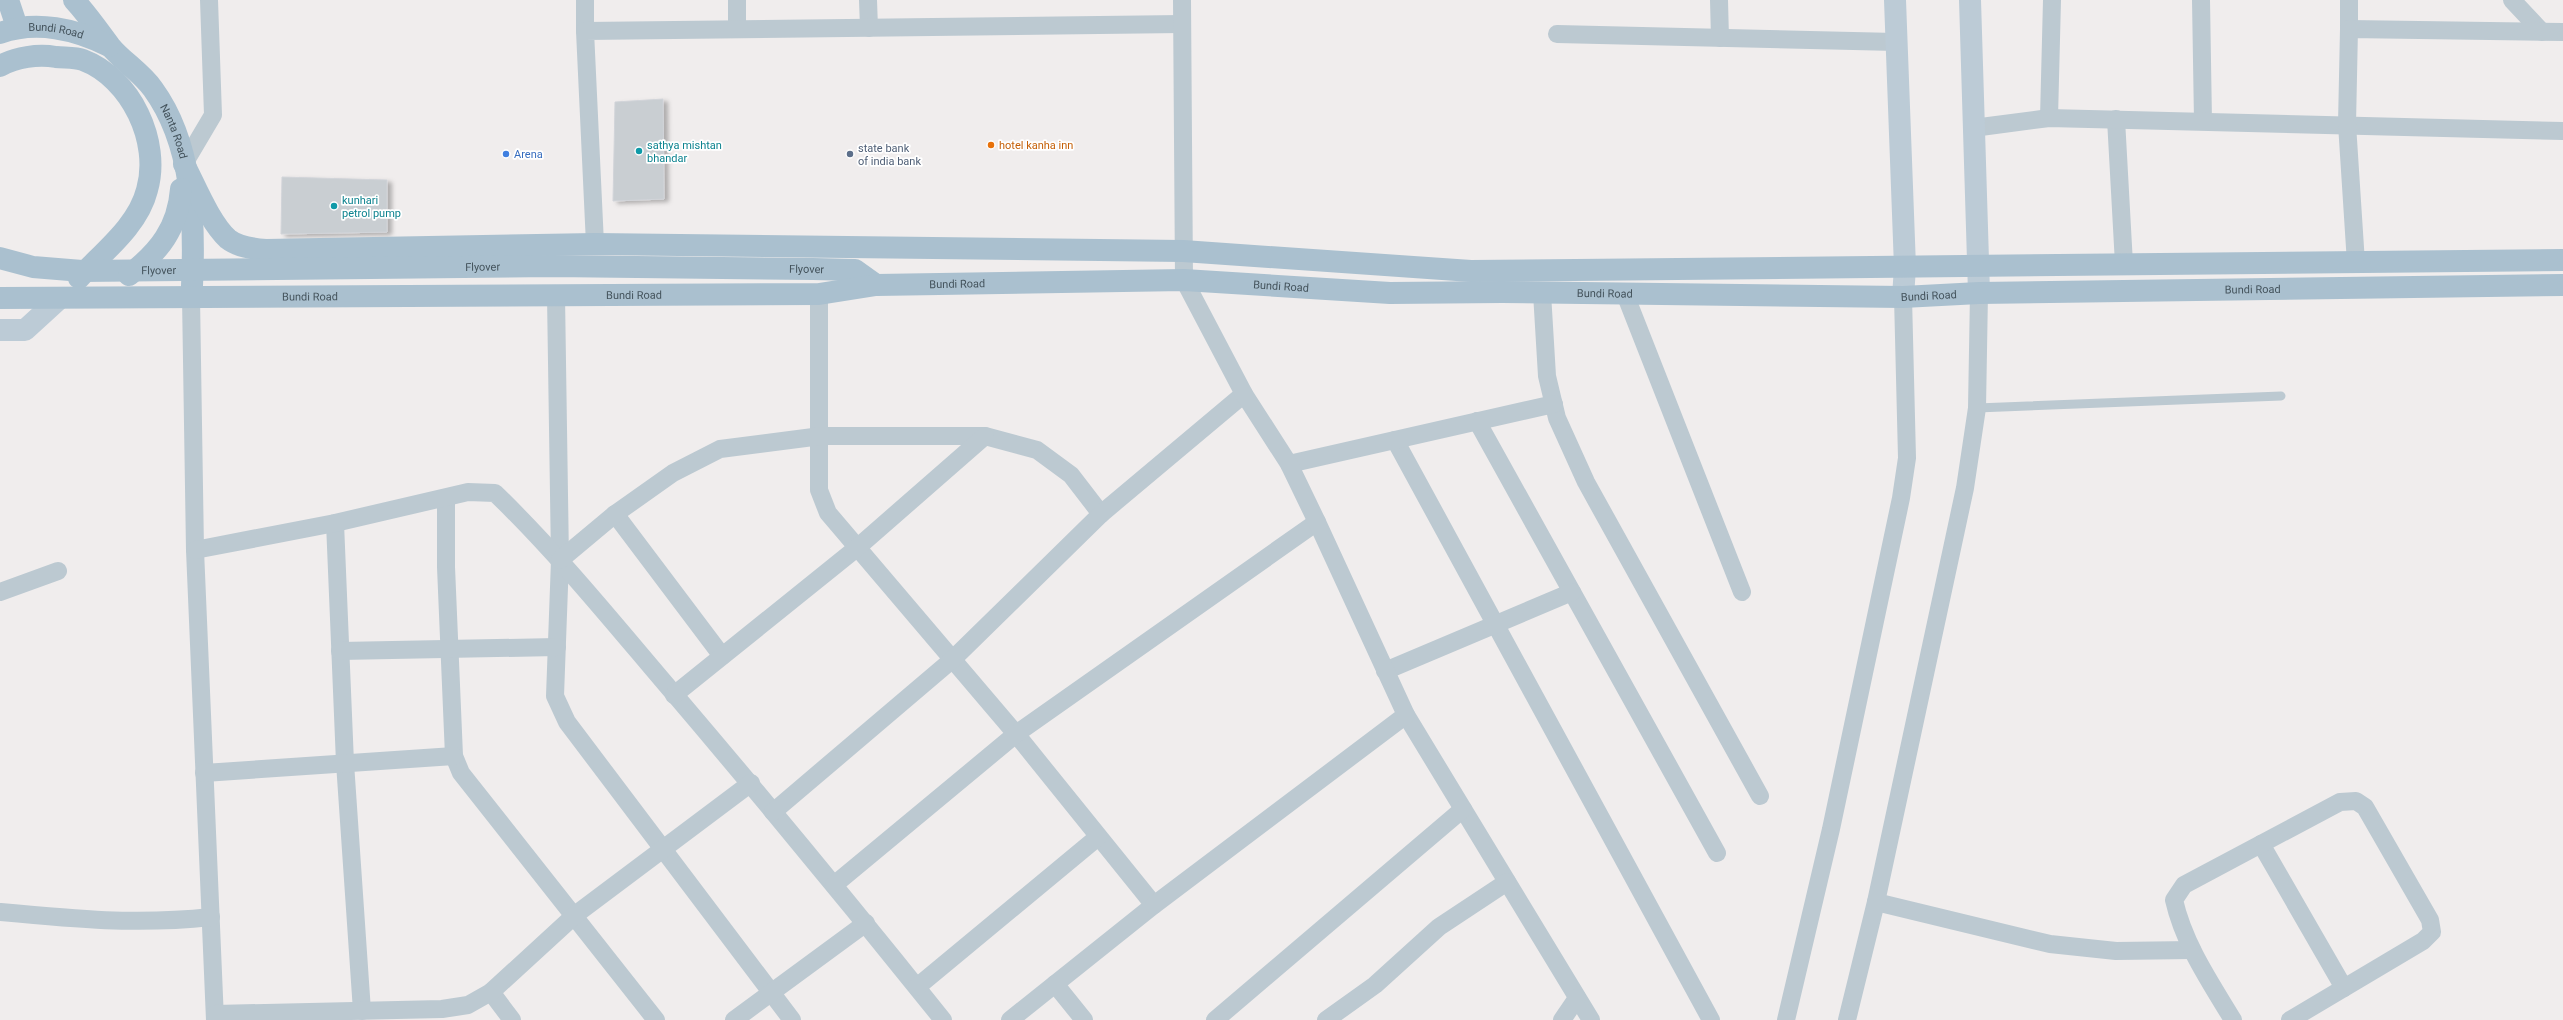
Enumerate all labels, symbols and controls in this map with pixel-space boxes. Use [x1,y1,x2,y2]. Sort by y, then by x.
street label: Bundi Road [28,20,85,41]
street label: Nanta Road [158,102,190,160]
place label: sathya mishtan bhandar [647,139,722,165]
place label: hotel kanha inn [999,139,1073,152]
marker: hotel kanha inn [986,140,996,150]
place label: state bank of india bank [858,142,921,168]
marker: sathya mishtan bhandar [634,146,644,156]
place label: Arena [514,148,543,161]
marker: Arena [501,149,511,159]
marker: state bank of india bank [845,149,855,159]
place label: kunhari petrol pump [342,194,401,220]
marker: kunhari petrol pump [329,201,339,211]
street label: Flyover [465,260,500,273]
street label: Flyover [789,262,824,276]
street label: Flyover [141,263,176,277]
street label: Bundi Road [929,277,985,291]
street label: Bundi Road [1253,278,1309,294]
street label: Bundi Road [2225,282,2281,296]
street label: Bundi Road [1577,286,1633,300]
street label: Bundi Road [606,288,662,302]
street label: Bundi Road [1900,288,1957,304]
street label: Bundi Road [282,290,338,303]

